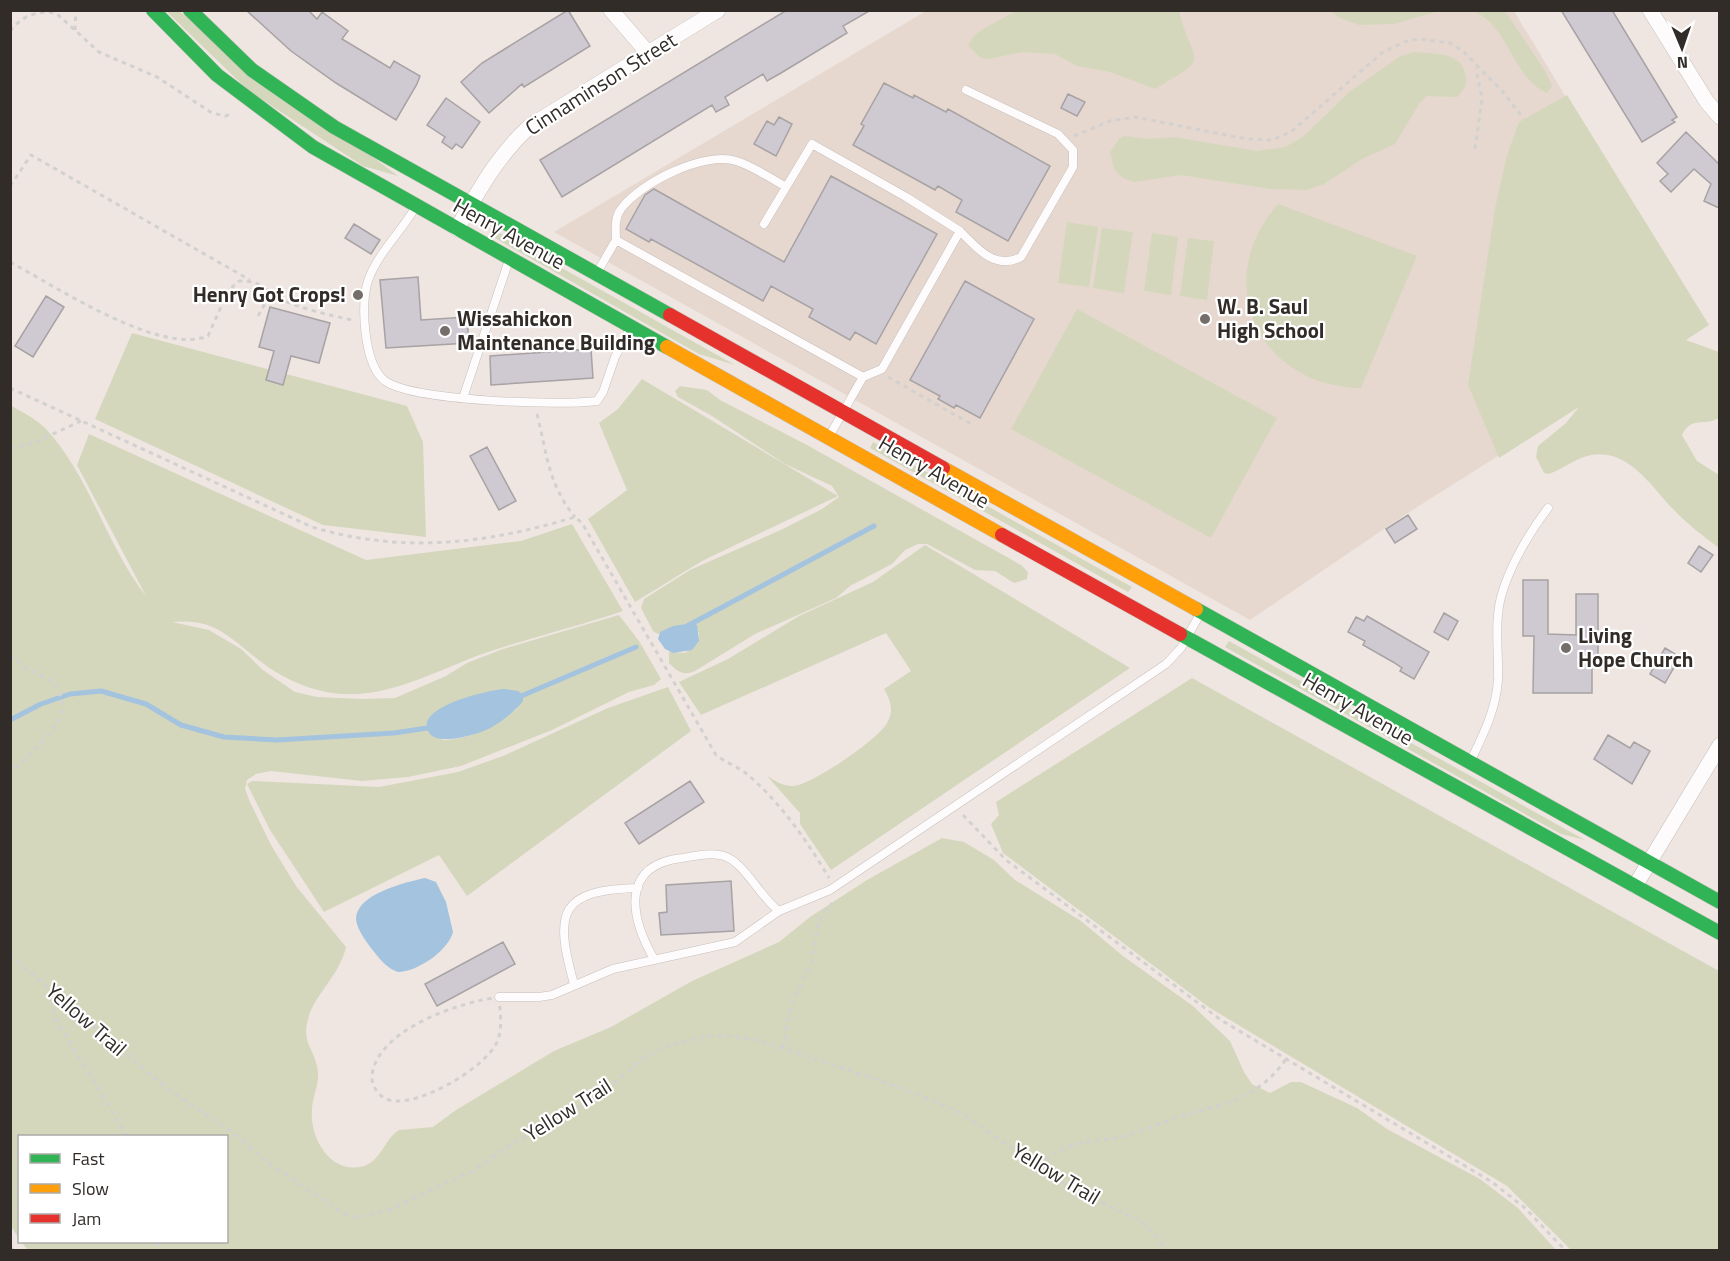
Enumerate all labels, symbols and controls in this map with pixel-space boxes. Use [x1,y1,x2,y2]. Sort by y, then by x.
north arrow [1652,18,1712,78]
street label: Cinnaminson Street [518,23,683,143]
text: N [1677,51,1688,75]
street label: Henry Avenue [448,189,571,277]
place label: Henry Got Crops! [193,278,346,310]
marker: Henry Got Crops! [351,288,365,302]
place label: W. B. Saul High School [1217,290,1325,346]
place label: Wissahickon Maintenance Building [457,302,655,358]
marker: W. B. Saul High School [1198,312,1212,326]
marker: Wissahickon Maintenance Building [438,324,452,338]
street label: Henry Avenue [873,426,996,516]
place label: Living Hope Church [1578,619,1693,675]
marker: Living Hope Church [1559,641,1573,655]
street label: Henry Avenue [1297,663,1420,753]
street label: Yellow Trail [39,975,134,1064]
street label: Yellow Trail [517,1070,618,1149]
street label: Yellow Trail [1006,1134,1107,1212]
legend [18,1135,228,1243]
text: Fast [72,1145,105,1172]
text: Slow [72,1175,109,1202]
text: Jam [72,1205,101,1232]

